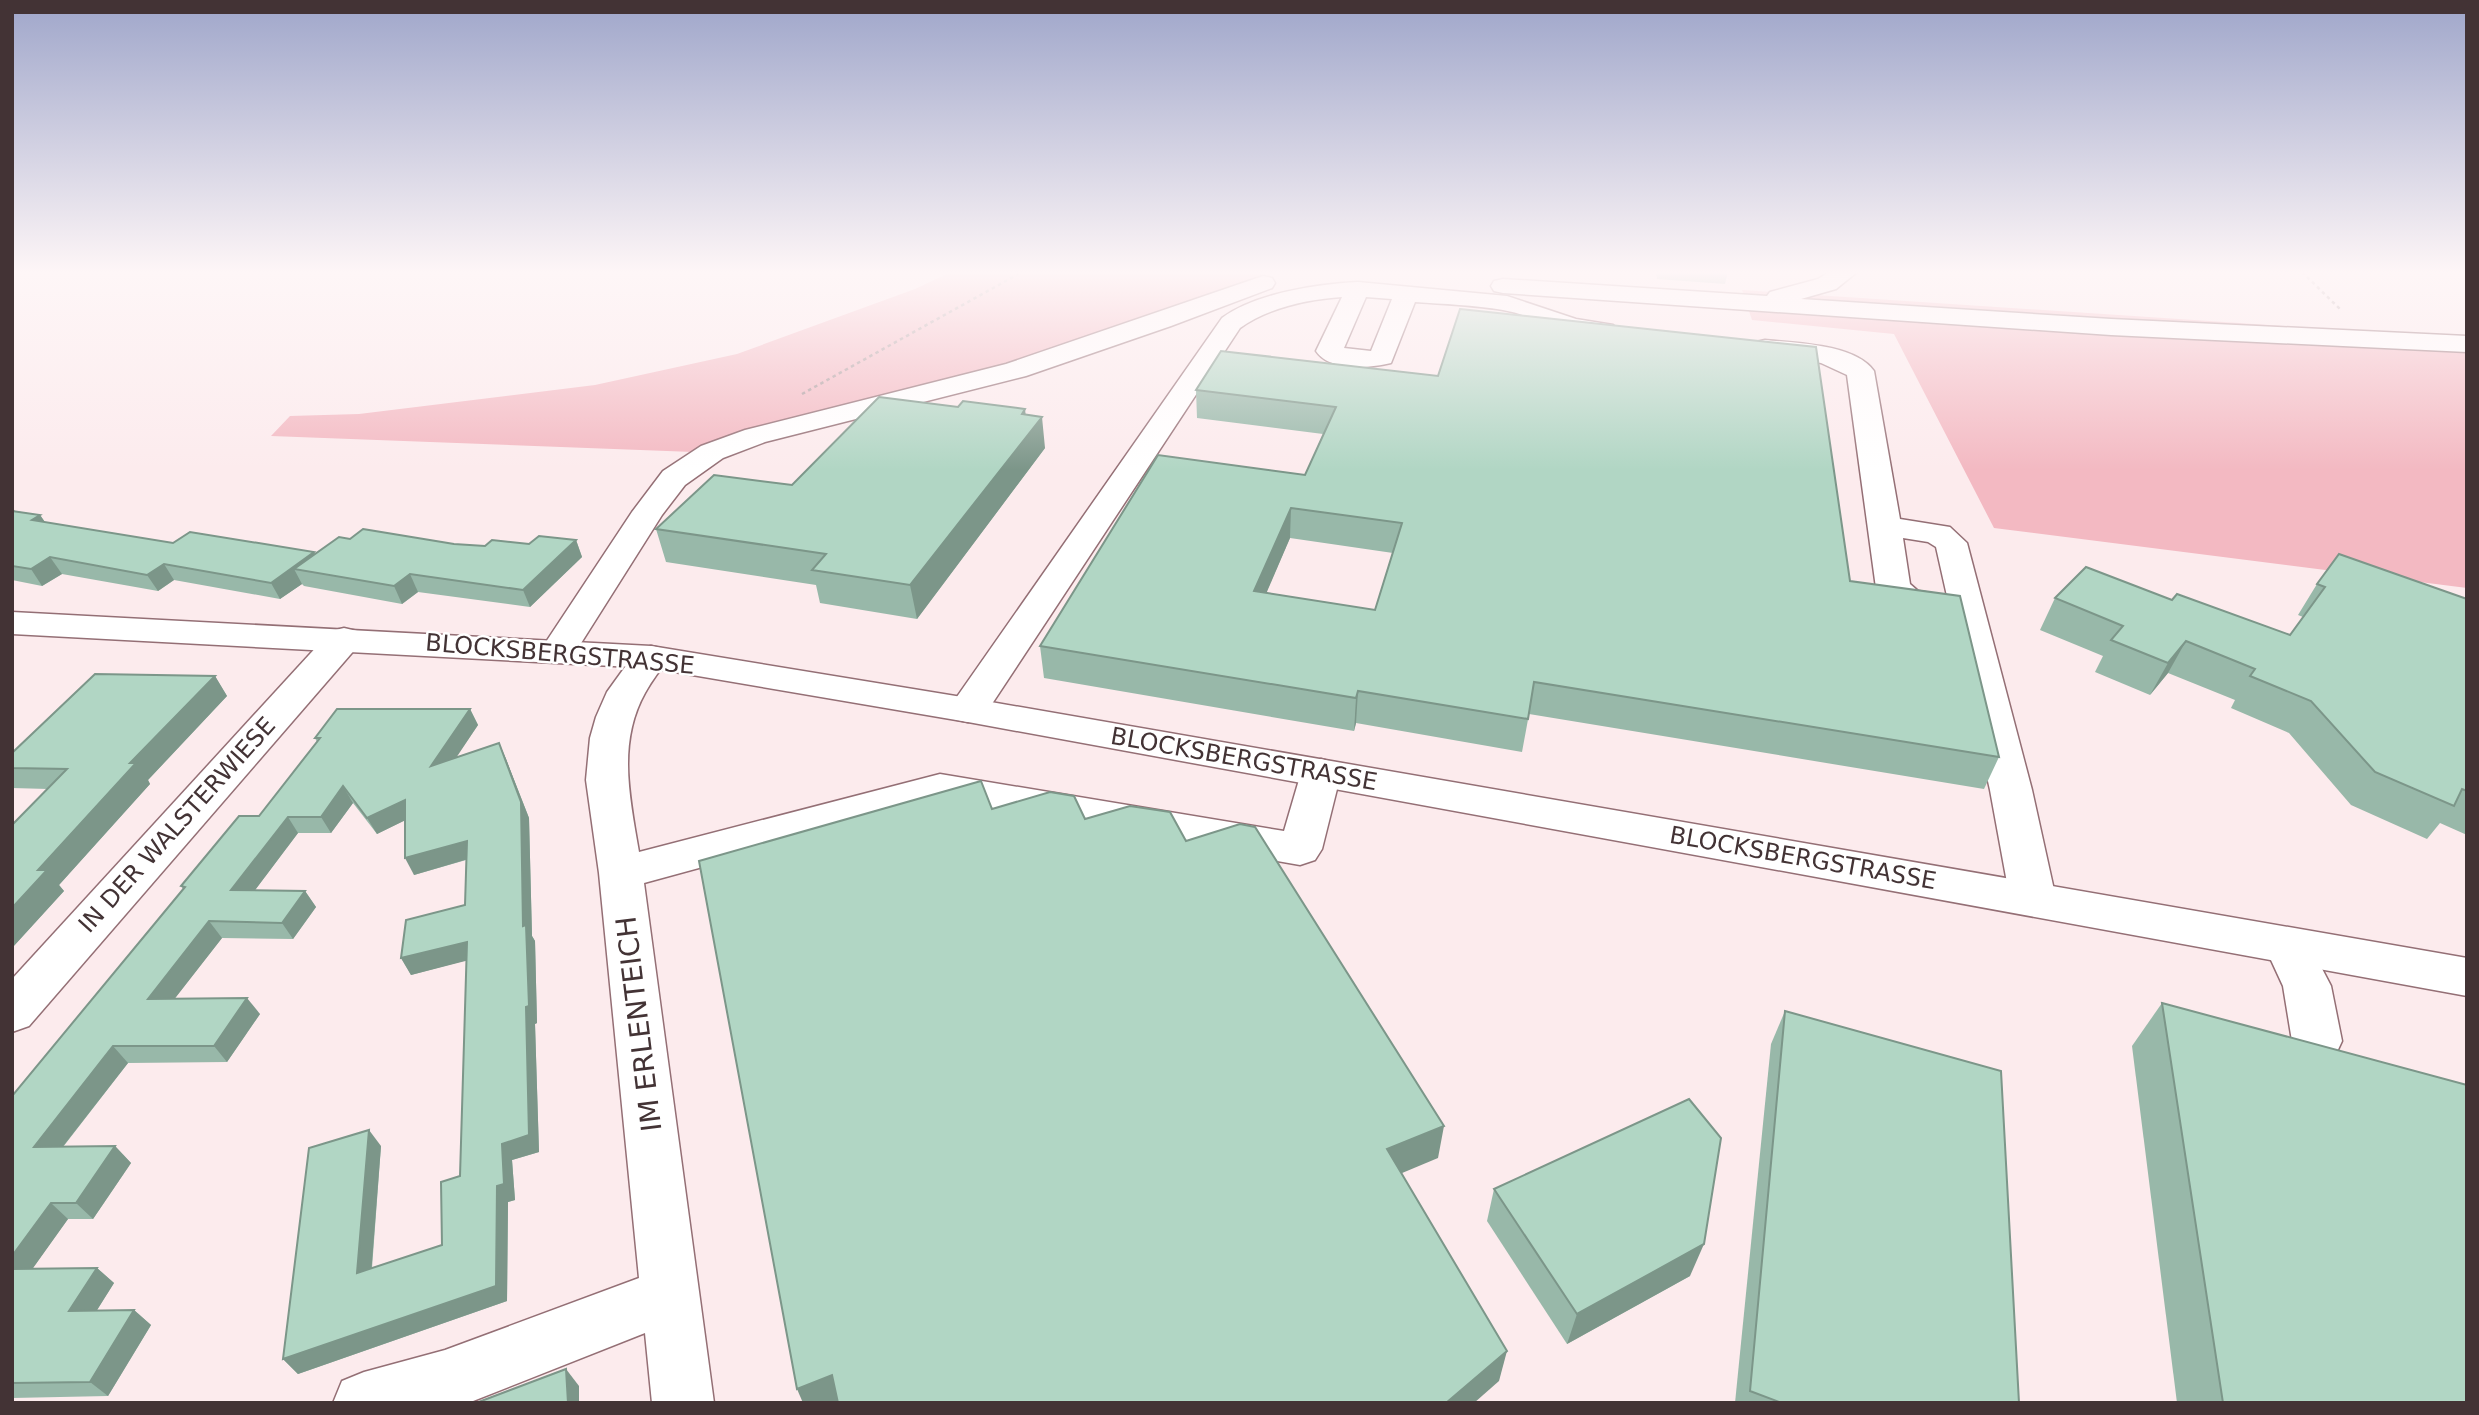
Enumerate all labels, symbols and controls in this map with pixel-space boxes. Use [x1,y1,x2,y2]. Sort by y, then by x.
street label: BLOCKSBERGSTRASSE [424,628,696,680]
street label: IN DER WALSTERWIESE [73,712,281,938]
street label: BLOCKSBERGSTRASSE [1109,722,1379,796]
street label: BLOCKSBERGSTRASSE [1668,821,1938,895]
street label: IM ERLENTEICH [609,915,669,1133]

